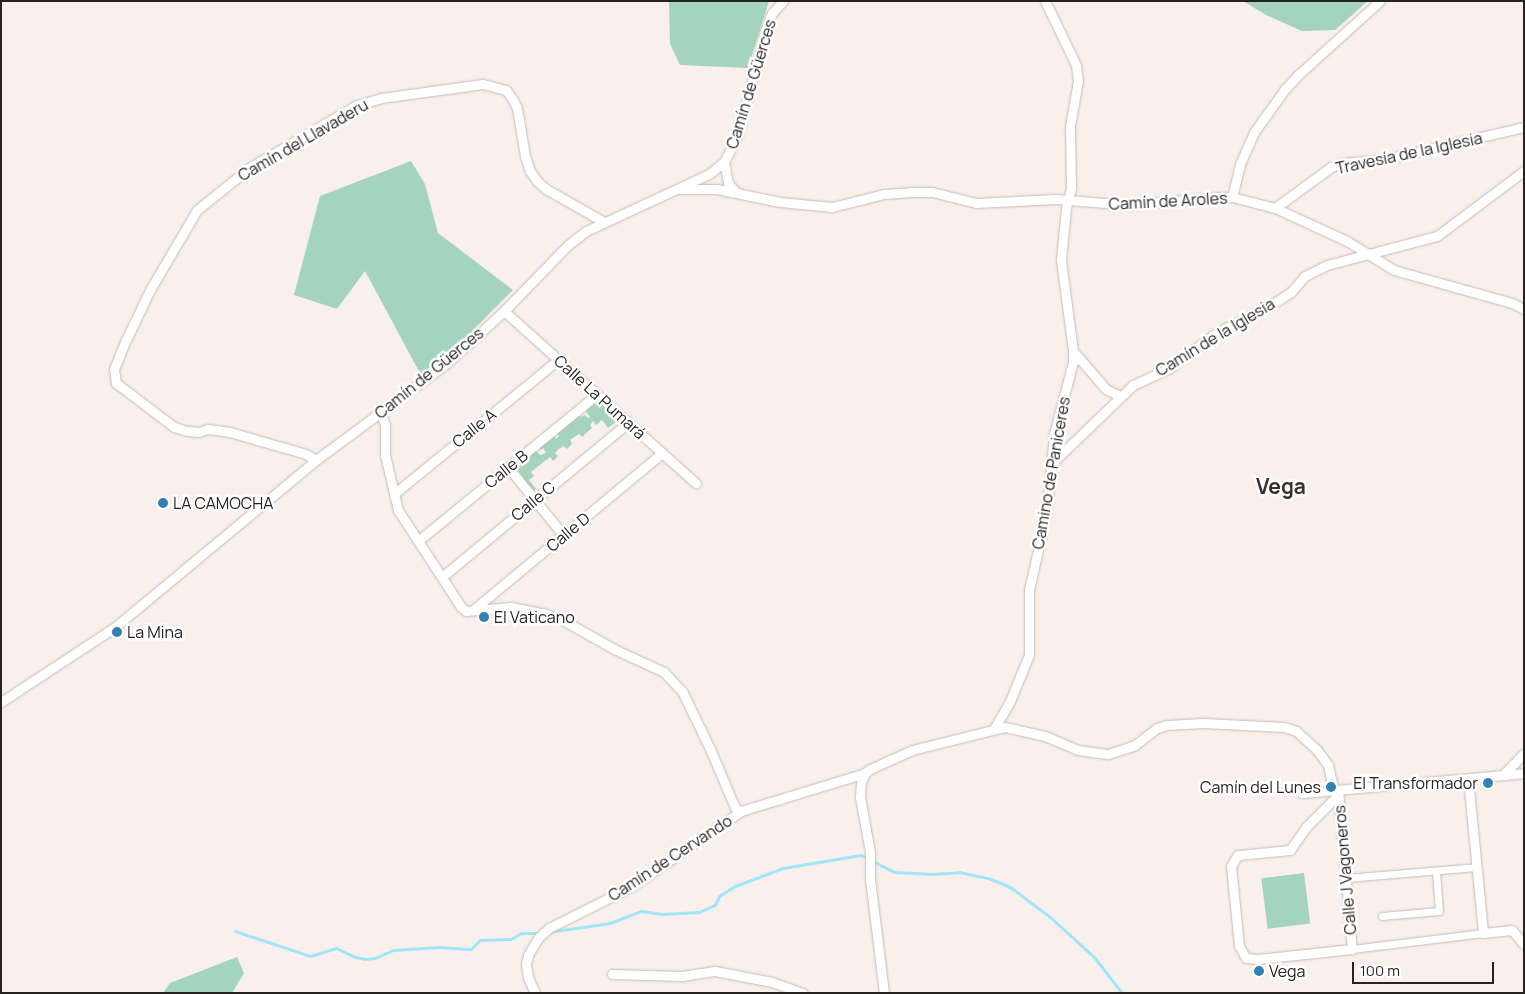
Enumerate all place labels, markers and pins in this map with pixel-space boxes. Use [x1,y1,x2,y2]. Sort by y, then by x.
place label: LA CAMOCHA [173,493,273,513]
marker: LA CAMOCHA [157,497,169,509]
place label: El Vaticano [494,607,575,627]
marker: El Vaticano [478,611,490,623]
place label: La Mina [127,622,183,642]
marker: La Mina [111,626,123,638]
place label: El Transformador [1353,773,1478,793]
place label: Camín del Lunes [1200,777,1321,797]
marker: El Transformador [1482,777,1494,789]
marker: Camín del Lunes [1325,781,1337,793]
place label: Vega [1269,961,1305,981]
marker: Vega [1253,965,1265,977]

